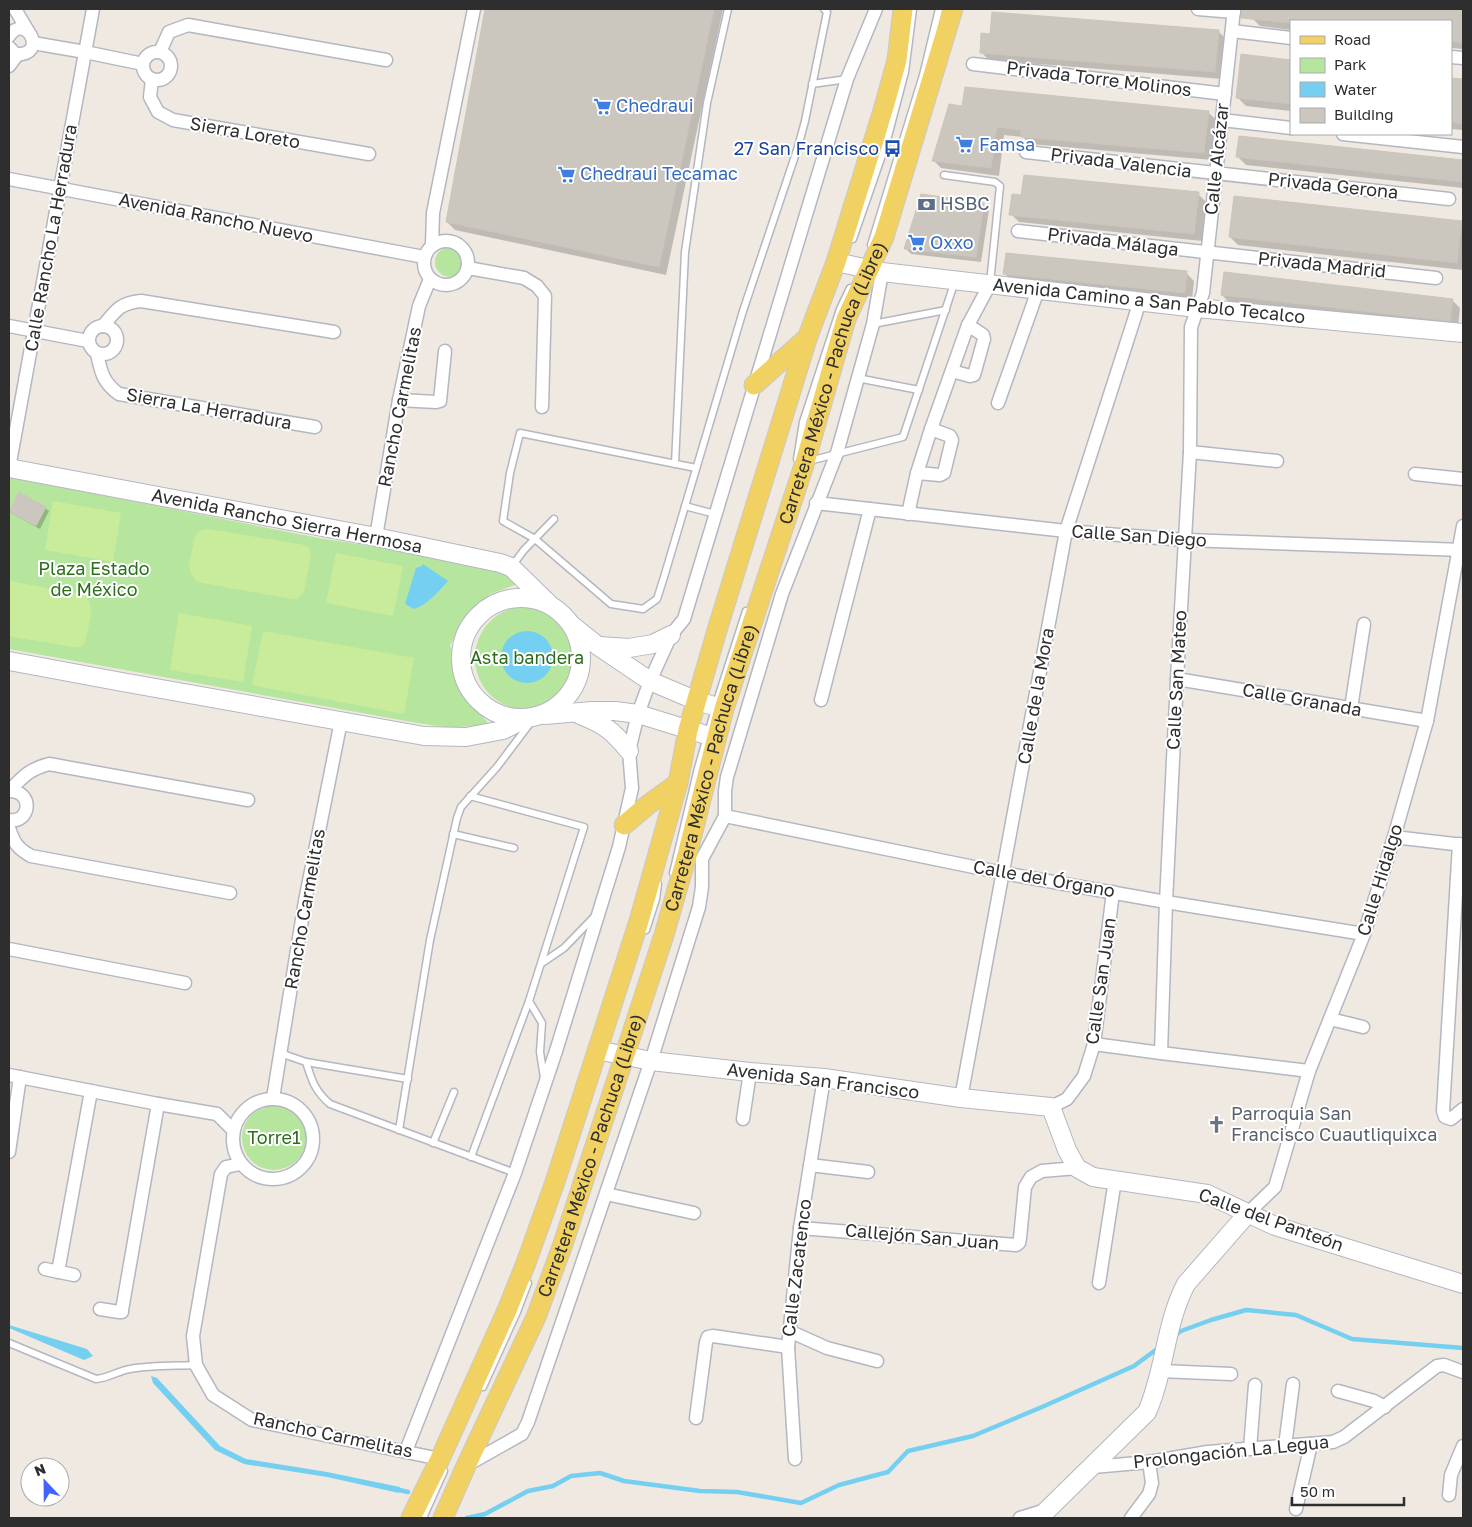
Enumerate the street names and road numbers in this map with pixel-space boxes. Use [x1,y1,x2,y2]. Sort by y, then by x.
street label: Privada Torre Molinos [1005,56,1193,100]
street label: Calle Alcázar [1199,102,1233,216]
street label: Sierra Loreto [188,112,302,153]
street label: Calle Rancho La Herradura [19,122,81,353]
street label: Privada Valencia [1049,142,1193,182]
street label: Privada Gerona [1267,167,1399,203]
street label: Avenida Rancho Nuevo [117,187,315,247]
street label: Privada Málaga [1046,222,1180,260]
street label: Carretera México - Pachuca (Libre) [773,238,890,527]
street label: Privada Madrid [1257,246,1387,282]
street label: Avenida Camino a San Pablo Tecalco [992,273,1306,327]
street label: Rancho Carmelitas [373,325,425,489]
street label: Sierra La Herradura [125,383,294,433]
street label: Avenida Rancho Sierra Hermosa [150,483,424,557]
street label: Calle San Diego [1071,519,1208,551]
street label: Calle San Mateo [1161,610,1191,750]
street label: Carretera México - Pachuca (Libre) [659,621,761,914]
street label: Calle de la Mora [1012,626,1058,766]
street label: Calle Granada [1241,678,1364,720]
street label: Calle Hidalgo [1352,821,1407,938]
street label: Rancho Carmelitas [279,827,329,991]
street label: Calle del Órgano [971,855,1117,901]
street label: Calle San Juan [1080,916,1120,1046]
street label: Carretera México - Pachuca (Libre) [532,1011,648,1300]
street label: Avenida San Francisco [726,1057,921,1103]
street label: Calle del Panteón [1196,1183,1347,1256]
street label: Calle Zacatenco [777,1198,815,1338]
street label: Callejón San Juan [844,1218,1000,1254]
street label: Rancho Carmelitas [251,1406,415,1462]
street label: Prolongación La Legua [1132,1430,1330,1472]

